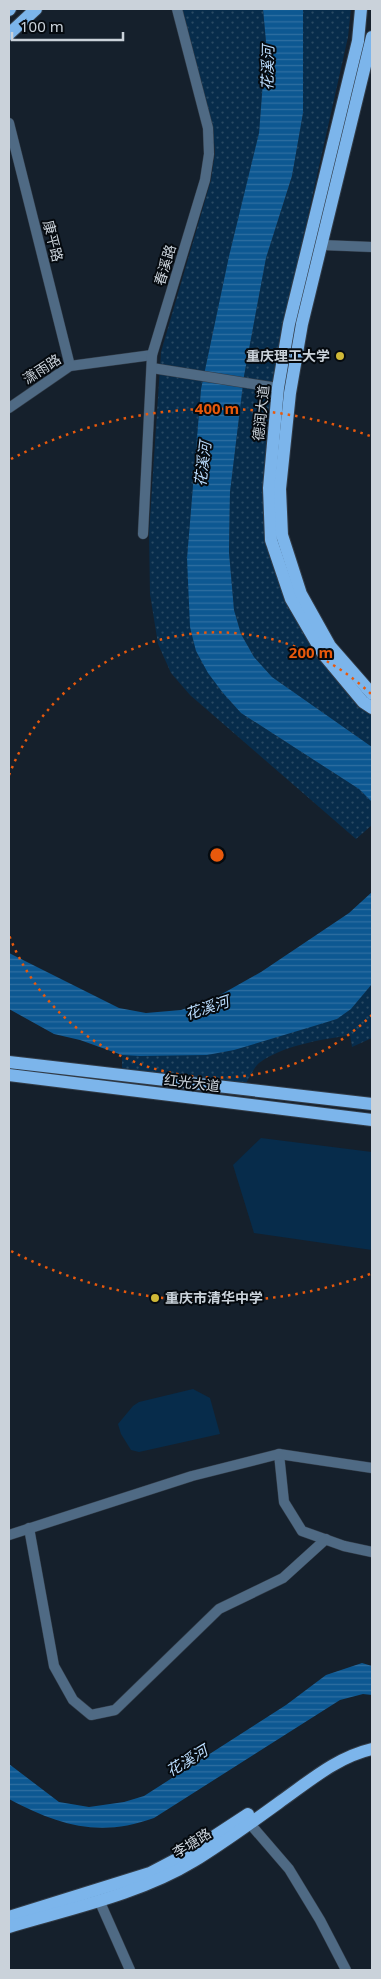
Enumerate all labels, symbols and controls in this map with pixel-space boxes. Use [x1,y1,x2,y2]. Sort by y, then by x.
scale bar [12,10,124,42]
text: 100 m [20,16,64,36]
water label: 花溪河 [257,42,277,91]
street label: 康平路 [39,218,68,264]
street label: 春溪路 [149,242,180,288]
place label: 重庆理工大学 [246,346,330,365]
street label: 潇雨路 [19,349,65,388]
marker: 重庆理工大学 [334,350,346,362]
street label: 德润大道 [248,384,273,442]
text: 400 m [195,398,239,418]
water label: 花溪河 [189,437,215,487]
text: 200 m [289,642,333,662]
centre of rings [208,846,226,864]
water label: 花溪河 [182,990,234,1024]
street label: 红光大道 [163,1070,221,1095]
place label: 重庆市清华中学 [165,1288,263,1307]
marker: 重庆市清华中学 [149,1292,161,1304]
water label: 花溪河 [162,1738,213,1780]
street label: 李塘路 [169,1823,215,1862]

